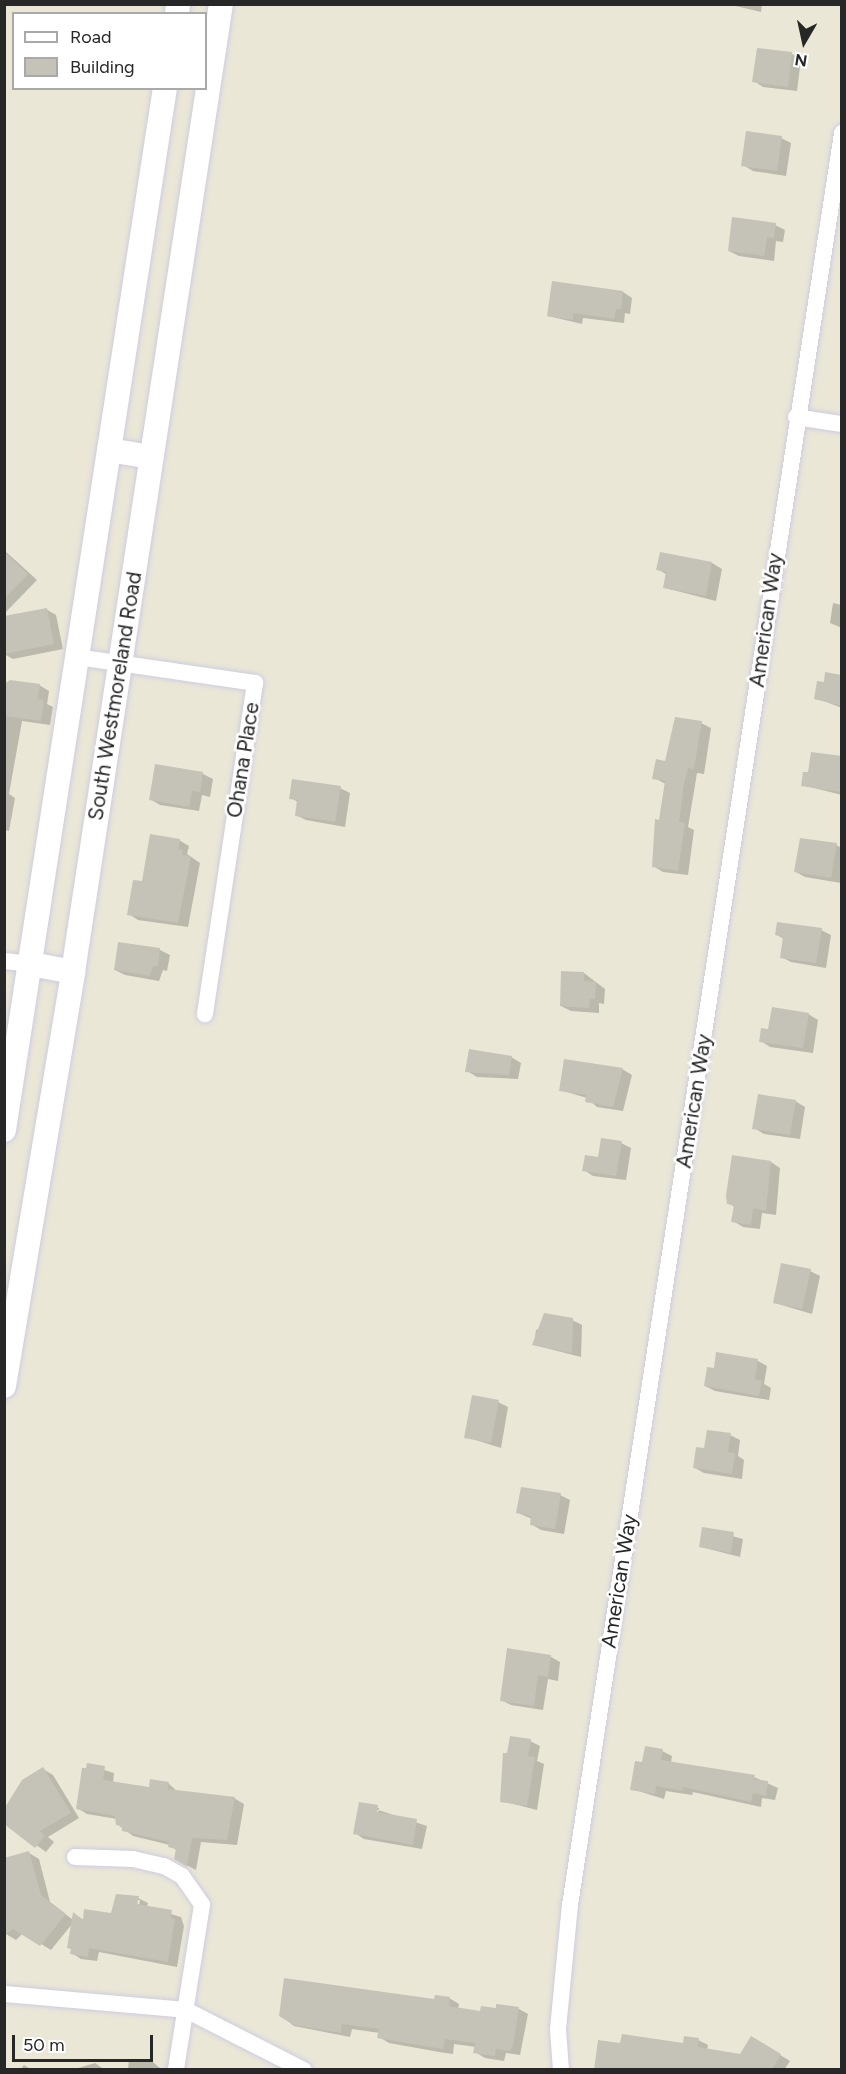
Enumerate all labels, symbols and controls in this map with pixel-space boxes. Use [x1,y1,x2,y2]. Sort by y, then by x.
legend [12,12,207,90]
north arrow [774,12,834,72]
text: Road [70,26,111,48]
text: N [794,50,809,71]
text: Building [70,56,135,78]
street label: American Way [744,551,788,689]
street label: South Westmoreland Road [83,570,147,822]
street label: Ohana Place [221,700,265,820]
street label: American Way [671,1032,717,1170]
street label: American Way [596,1512,642,1650]
scale bar [15,2023,156,2061]
text: 50 m [23,2034,65,2056]

